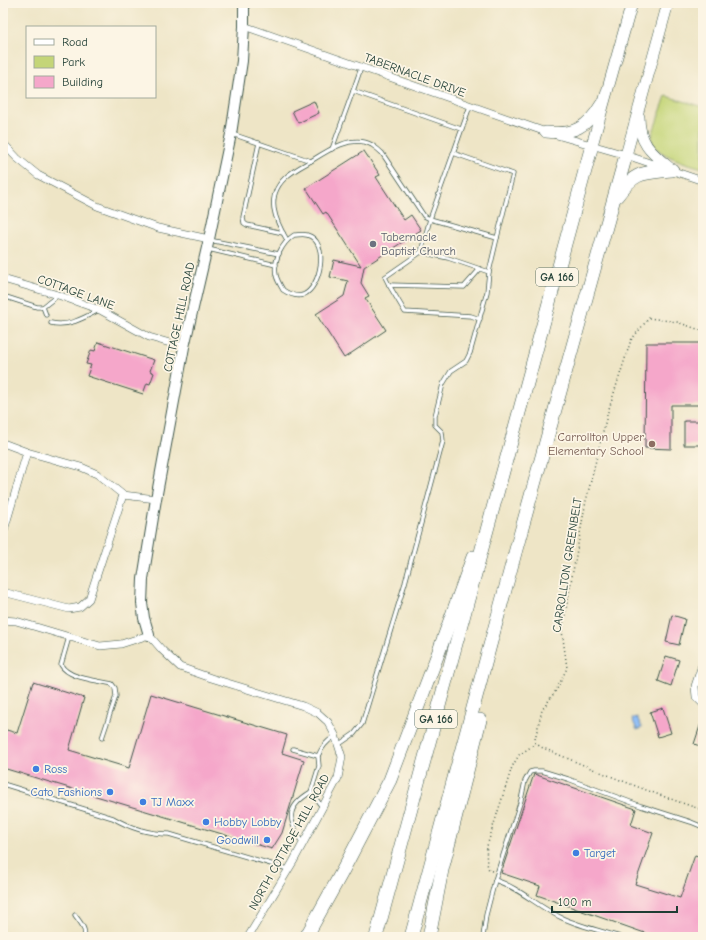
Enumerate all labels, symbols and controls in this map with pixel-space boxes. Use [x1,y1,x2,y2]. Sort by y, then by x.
legend [26,26,156,98]
text: Road [62,35,88,49]
street label: TABERNACLE DRIVE [363,50,467,100]
text: Park [62,55,85,69]
text: Building [62,75,103,89]
place label: Tabernacle Baptist Church [381,230,456,258]
marker: Tabernacle Baptist Church [368,239,378,249]
street label: COTTAGE HILL ROAD [161,261,197,373]
road number: GA 166 [536,268,578,286]
street label: COTTAGE LANE [35,272,117,312]
place label: Carrollton Upper Elementary School [548,430,644,458]
marker: Carrollton Upper Elementary School [647,439,657,449]
street label: CARROLLTON GREENBELT [549,496,585,633]
road number: GA 166 [415,710,457,728]
place label: Ross [44,762,67,776]
marker: Ross [31,764,41,774]
street label: NORTH COTTAGE HILL ROAD [246,771,332,913]
place label: Cato Fashions [30,785,102,799]
marker: Cato Fashions [105,787,115,797]
place label: TJ Maxx [151,795,194,809]
marker: TJ Maxx [138,797,148,807]
place label: Hobby Lobby [214,815,282,829]
marker: Hobby Lobby [201,817,211,827]
place label: Goodwill [216,833,259,847]
marker: Goodwill [262,835,272,845]
place label: Target [584,846,616,860]
marker: Target [571,848,581,858]
scale bar [552,888,677,914]
text: 100 m [558,895,591,909]

